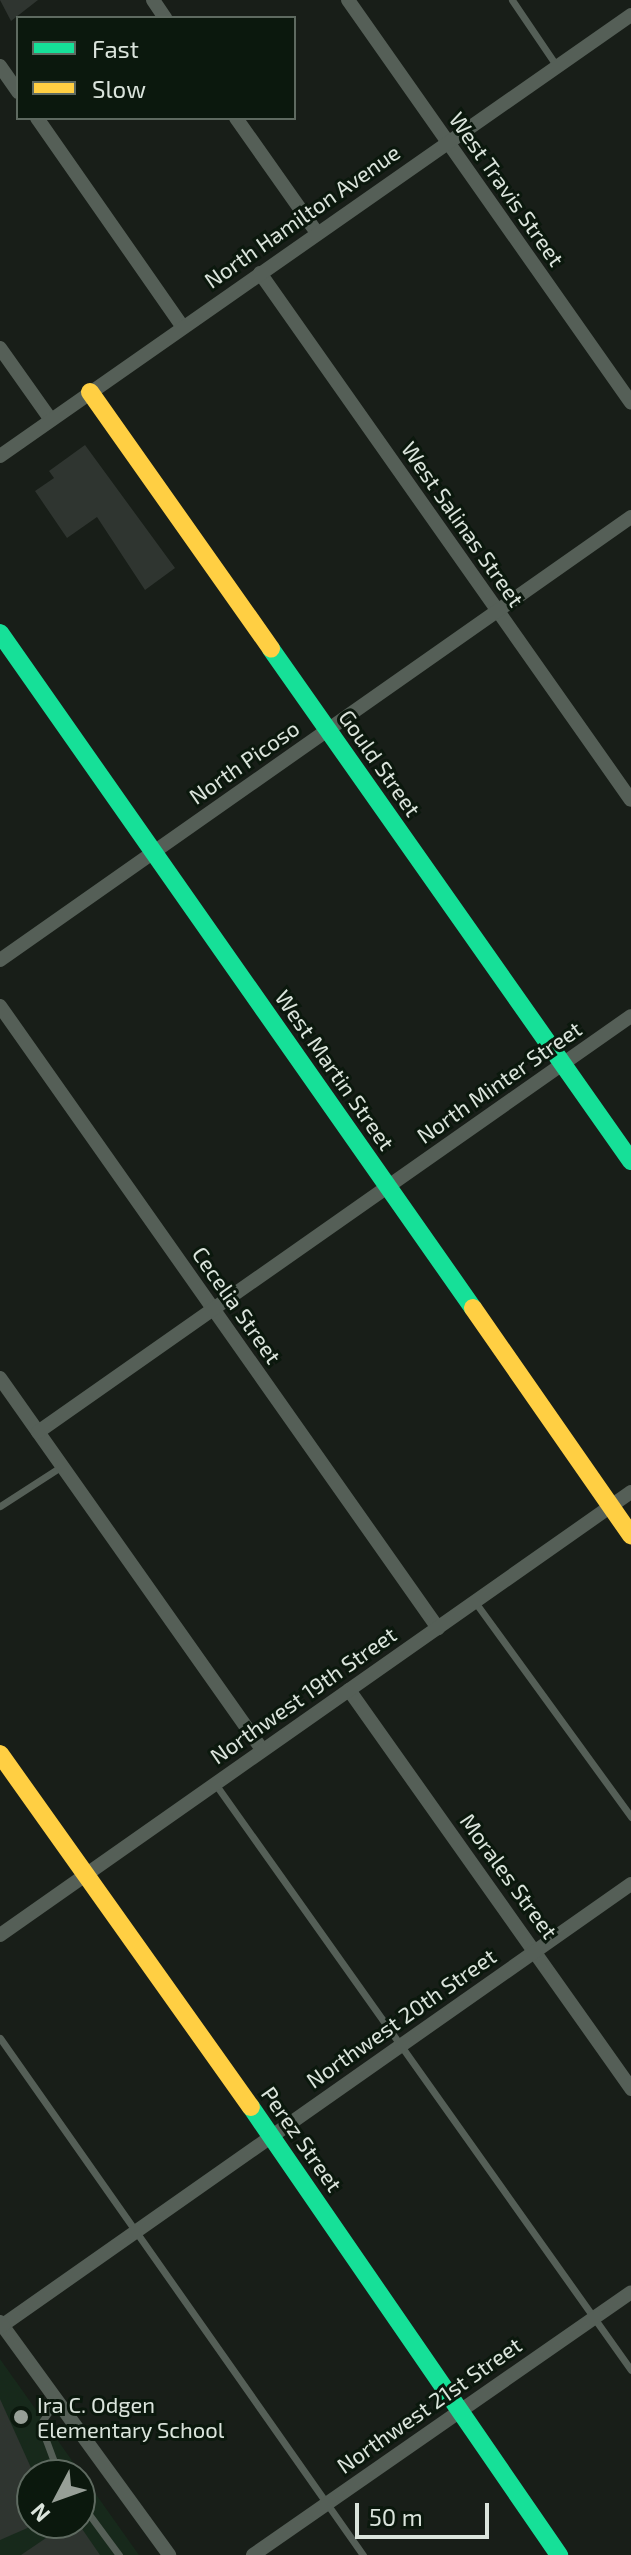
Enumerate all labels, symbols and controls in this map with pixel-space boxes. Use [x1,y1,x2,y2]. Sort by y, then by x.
legend [16,16,296,120]
text: Fast [92,34,139,63]
text: Slow [92,74,146,103]
street label: West Travis Street [444,107,570,271]
street label: North Hamilton Avenue [199,138,405,294]
street label: West Salinas Street [396,436,530,612]
street label: Gould Street [334,705,426,821]
street label: North Picoso [184,714,304,810]
street label: West Martin Street [270,985,400,1155]
street label: North Minter Street [411,1015,587,1149]
street label: Cecelia Street [187,1241,287,1369]
street label: Northwest 19th Street [205,1621,401,1769]
street label: Morales Street [455,1808,563,1944]
street label: Northwest 20th Street [301,1943,501,2093]
street label: Perez Street [256,2081,348,2197]
street label: Northwest 21st Street [332,2331,526,2479]
place label: Ira C. Odgen Elementary School [37,2391,225,2442]
marker: Ira C. Odgen Elementary School [12,2408,30,2426]
north arrow [16,2459,96,2539]
scale bar [359,2487,493,2537]
text: N [24,2499,54,2528]
text: 50 m [369,2502,423,2531]

